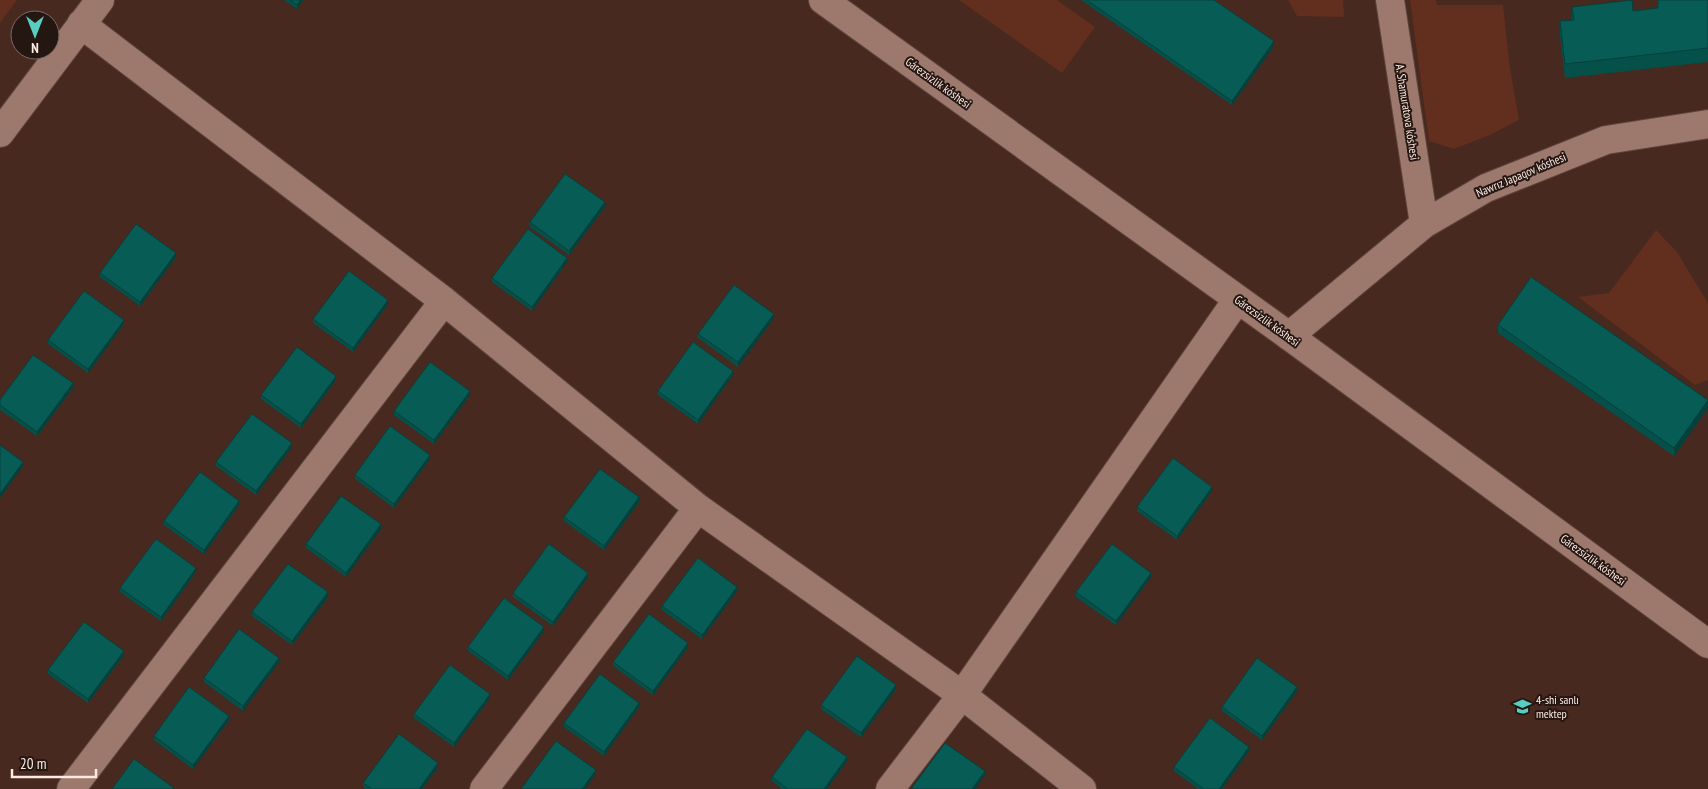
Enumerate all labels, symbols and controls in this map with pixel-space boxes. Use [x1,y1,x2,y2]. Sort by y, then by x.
north arrow [10,10,60,60]
text: N [31,39,39,57]
street label: Gárezsizlik kóshesi [903,54,974,111]
street label: A. Shamuratova kóshesi [1392,63,1422,161]
street label: Nawrız Japaqov kóshesi [1474,149,1568,200]
street label: Gárezsizlik kóshesi [1232,292,1303,349]
street label: Gárezsizlik kóshesi [1558,531,1629,588]
place label: 4-shi sanlı mektep [1536,692,1579,721]
school or university icon: 4-shi sanlı mektep [1512,697,1532,717]
scale bar [12,746,96,778]
text: 20 m [20,754,46,773]

